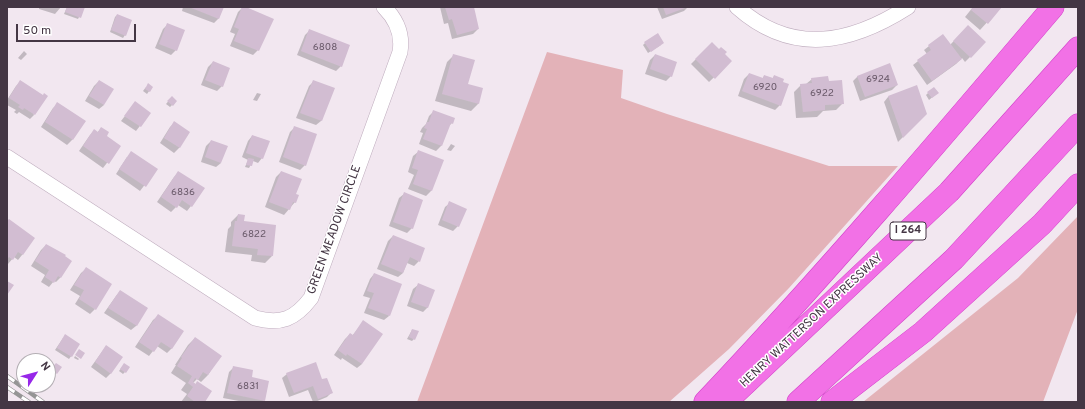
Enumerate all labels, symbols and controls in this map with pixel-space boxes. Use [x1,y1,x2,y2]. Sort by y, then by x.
scale bar [18,16,138,42]
text: 50 m [23,23,51,39]
house number: 6808 [313,42,337,54]
house number: 6924 [866,74,890,86]
house number: 6920 [753,82,777,94]
house number: 6922 [810,88,834,100]
street label: GREEN MEADOW CIRCLE [305,163,365,297]
house number: 6836 [171,187,195,199]
road number: I 264 [890,222,926,240]
house number: 6822 [242,229,266,241]
street label: HENRY WATTERSON EXPRESSWAY [738,251,886,391]
north arrow [16,353,56,393]
text: N [37,359,53,374]
house number: 6831 [237,381,259,393]

